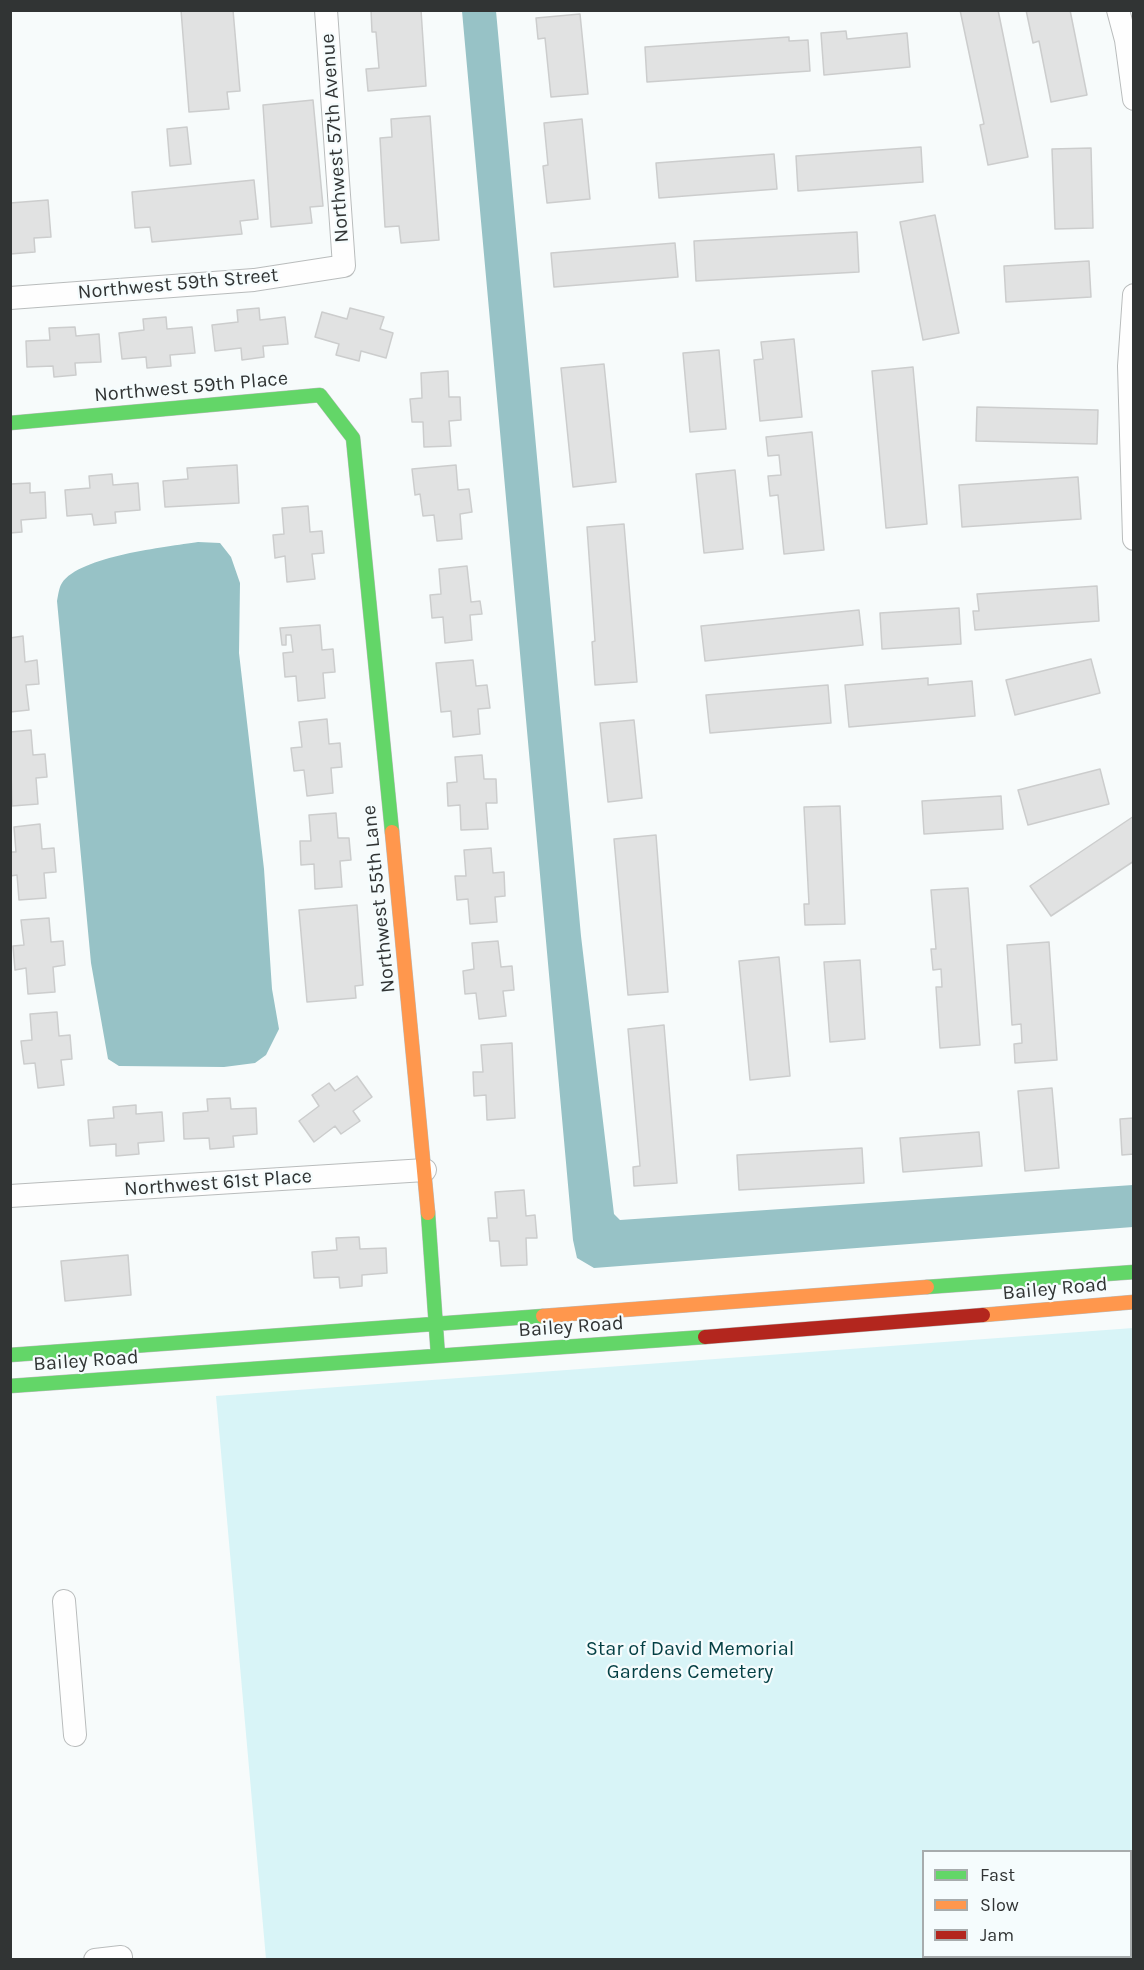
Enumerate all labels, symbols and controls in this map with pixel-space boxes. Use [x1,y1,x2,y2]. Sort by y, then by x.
street label: Northwest 57th Avenue [316,33,354,243]
street label: Northwest 59th Street [77,263,279,305]
street label: Northwest 59th Place [93,367,289,407]
street label: Northwest 55th Lane [357,804,401,994]
street label: Northwest 61st Place [123,1164,313,1202]
street label: Bailey Road [1001,1272,1109,1306]
street label: Bailey Road [518,1311,624,1343]
street label: Bailey Road [33,1345,139,1377]
park label: Star of David Memorial Gardens Cemetery [586,1637,794,1684]
legend [922,1850,1132,1958]
text: Fast [980,1864,1015,1886]
text: Slow [980,1894,1019,1916]
text: Jam [980,1924,1014,1946]

